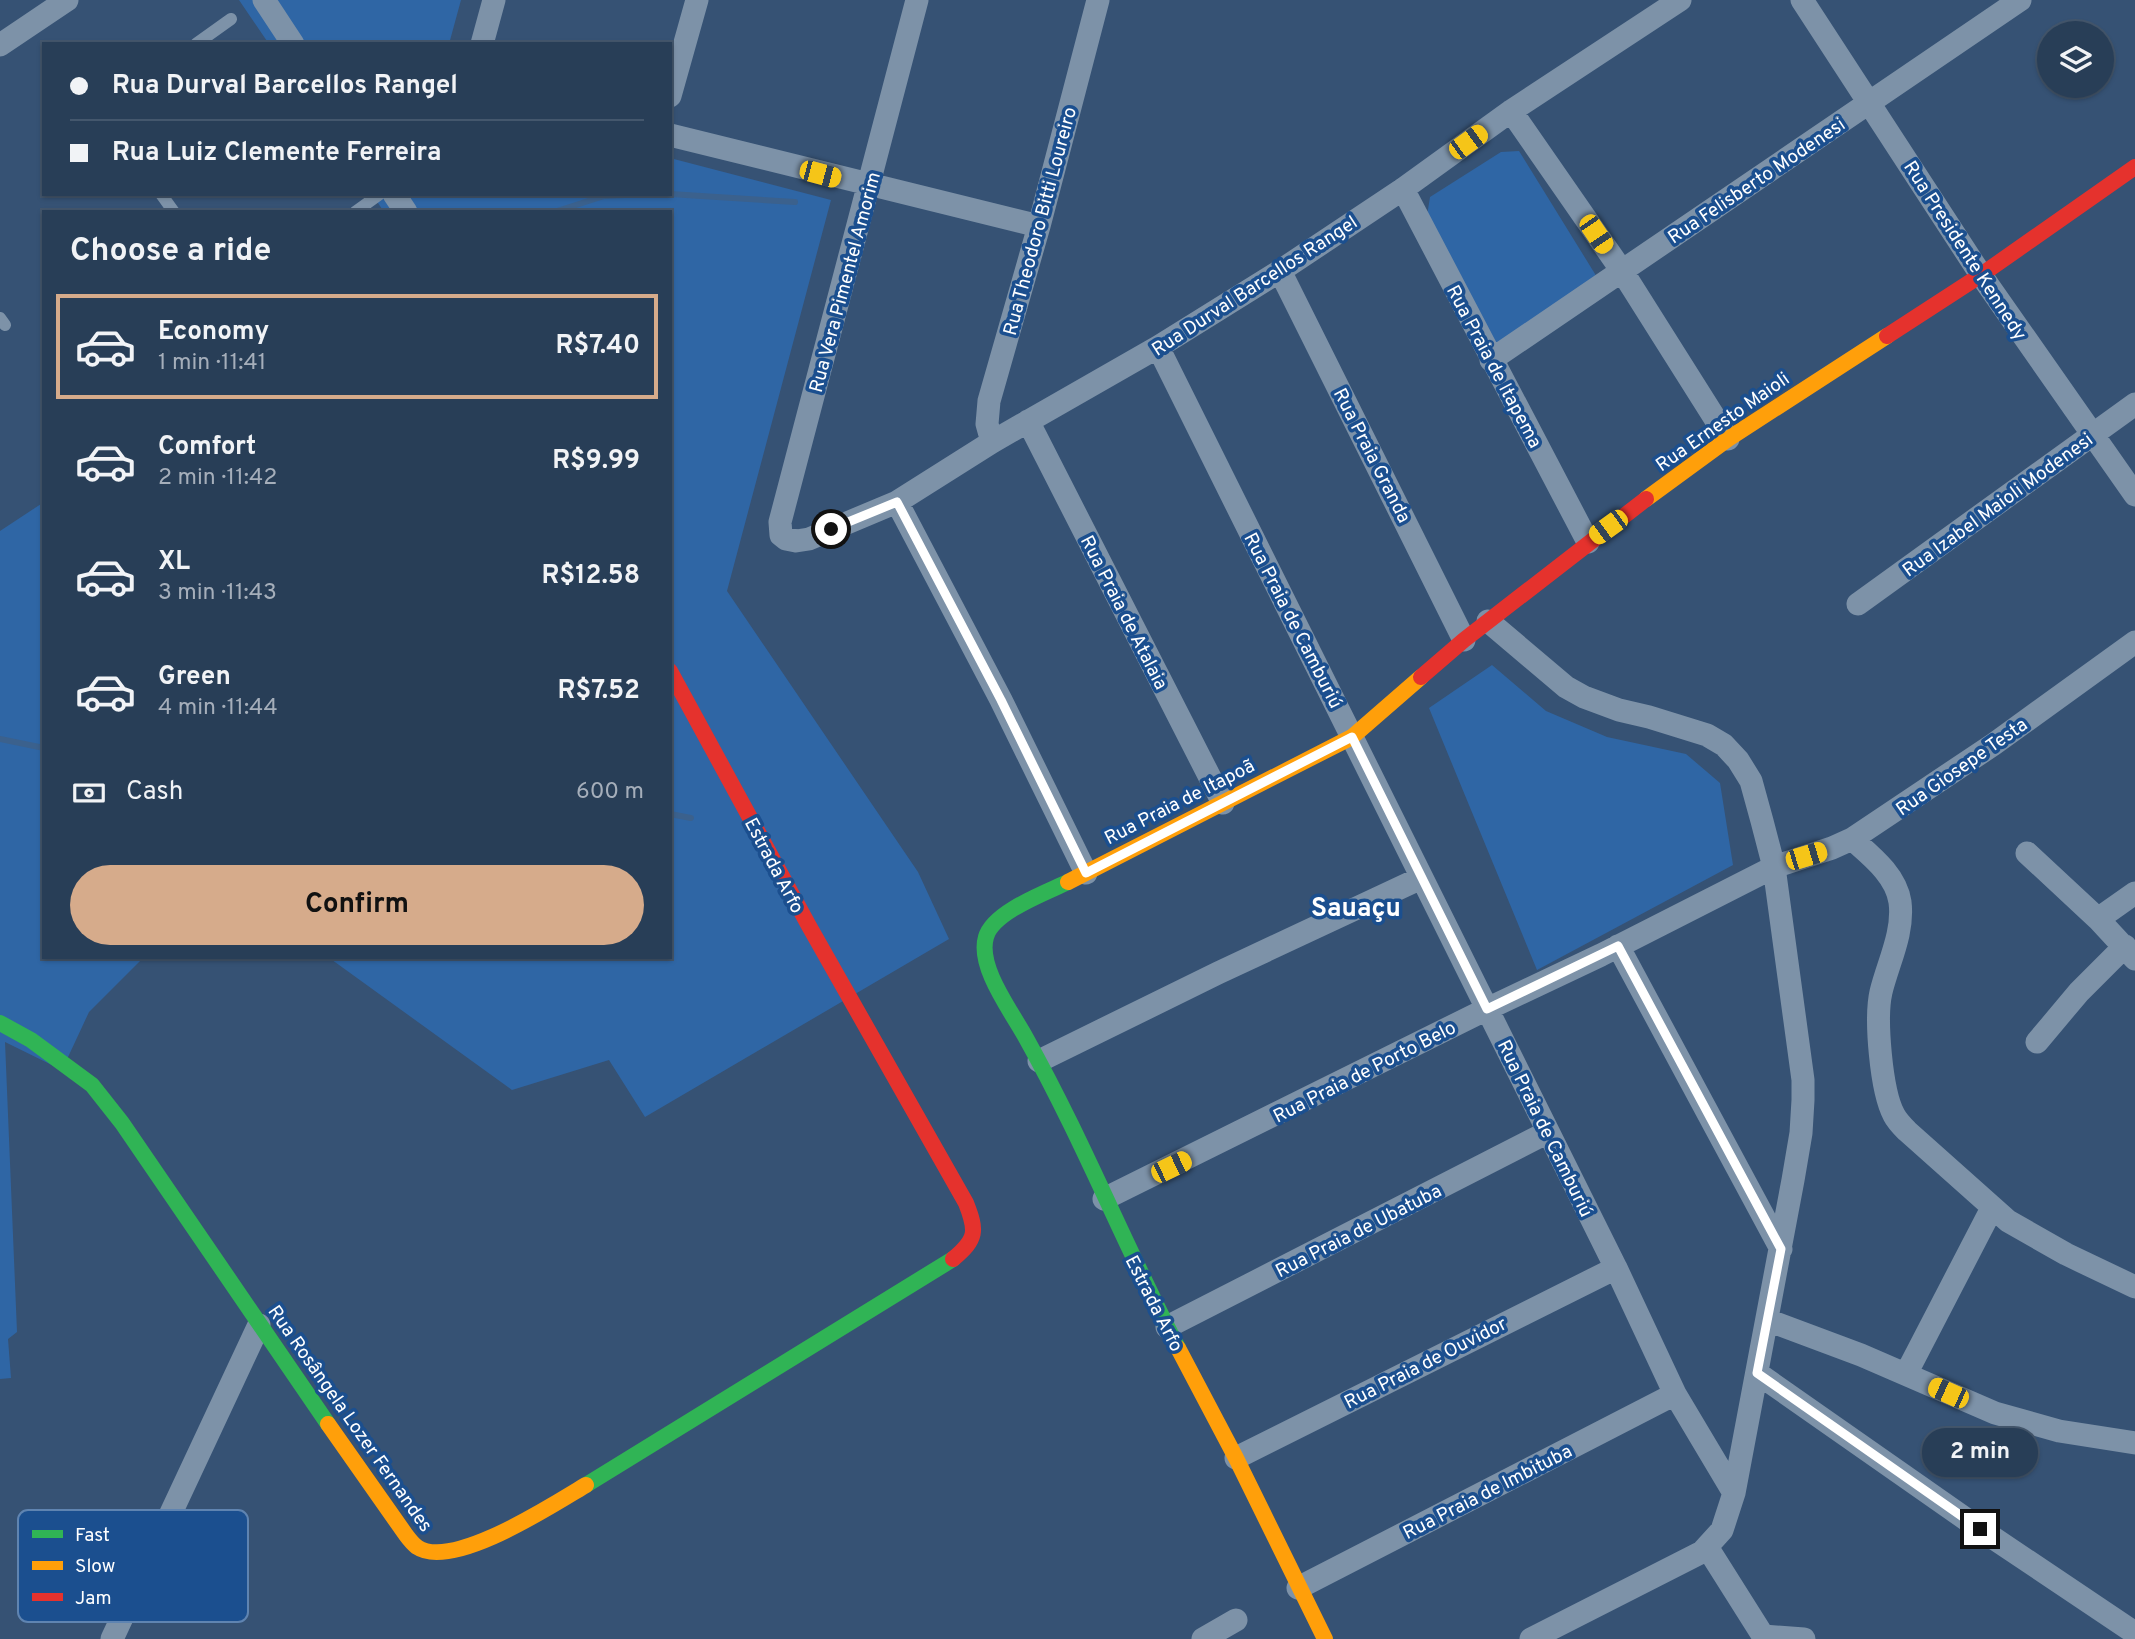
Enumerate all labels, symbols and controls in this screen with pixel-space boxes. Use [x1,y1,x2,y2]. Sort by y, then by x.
map controls [2037,21,2114,98]
button: layers [2037,21,2114,98]
text: Rua Durval Barcellos Rangel [112,70,458,103]
street label: Rua Theodoro Bitti Loureiro [999,105,1083,338]
street label: Rua Felisberto Modenesi [1664,113,1850,250]
car [1445,121,1492,163]
text: Rua Luiz Clemente Ferreira [112,137,441,170]
street label: Rua Presidente Kennedy [1897,157,2031,345]
car [797,158,844,190]
street label: Rua Vera Pimentel Amorim [805,170,887,395]
street label: Rua Durval Barcellos Rangel [1148,211,1363,362]
car [1576,211,1617,257]
text: Choose a ride [70,232,271,272]
street label: Rua Praia de Itapema [1440,281,1546,453]
icon: car [74,315,137,378]
text: Economy [158,316,269,349]
text: R$7.40 [556,330,640,363]
text: 1 min · 11:41 [158,349,266,378]
street label: Rua Ernesto Maioli [1652,368,1795,478]
street label: Rua Praia Granda [1327,385,1415,527]
street label: Rua Izabel Maioli Modenesi [1898,428,2098,583]
icon: car [74,430,137,493]
text: Comfort [158,431,256,464]
text: R$9.99 [552,445,640,478]
text: 2 min · 11:42 [158,464,277,493]
car [1585,506,1632,548]
route start [815,513,847,545]
street label: Rua Praia de Camburiú [1237,529,1347,713]
street label: Rua Praia de Atalaia [1074,532,1172,694]
icon: car [74,545,137,608]
text: XL [158,546,190,579]
text: R$12.58 [542,560,640,593]
text: 3 min · 11:43 [158,579,277,608]
icon: car [74,660,137,723]
text: Green [158,661,231,694]
text: R$7.52 [558,675,640,708]
text: 4 min · 11:44 [158,694,278,723]
street label: Rua Giosepe Testa [1892,713,2033,822]
street label: Rua Praia de Itapoã [1101,755,1259,851]
icon: cash [70,774,108,812]
text: Cash [126,776,183,809]
text: 600 m [576,778,644,807]
street label: Estrada Arfo [738,814,808,918]
car [1783,840,1830,872]
button: Confirm [70,865,644,945]
district label: Sauaçu [1311,893,1401,926]
street label: Rua Praia de Porto Belo [1269,1016,1460,1129]
street label: Rua Praia de Camburiú [1491,1036,1598,1221]
car [1148,1148,1195,1186]
street label: Rua Praia de Ubatuba [1272,1179,1446,1284]
street label: Estrada Arfo [1119,1252,1188,1356]
street label: Rua Rosângela Lozer Fernandes [262,1301,437,1537]
street label: Rua Praia de Ouvidor [1341,1312,1512,1415]
car [1925,1375,1972,1411]
callout: 2 min [1922,1428,2038,1476]
text: 2 min [1950,1438,2010,1467]
street label: Rua Praia de Imbituba [1399,1440,1576,1546]
legend [18,1510,248,1622]
route end [1964,1513,1996,1545]
text: Fast [75,1524,110,1548]
text: Slow [75,1555,115,1579]
text: Jam [75,1587,112,1611]

